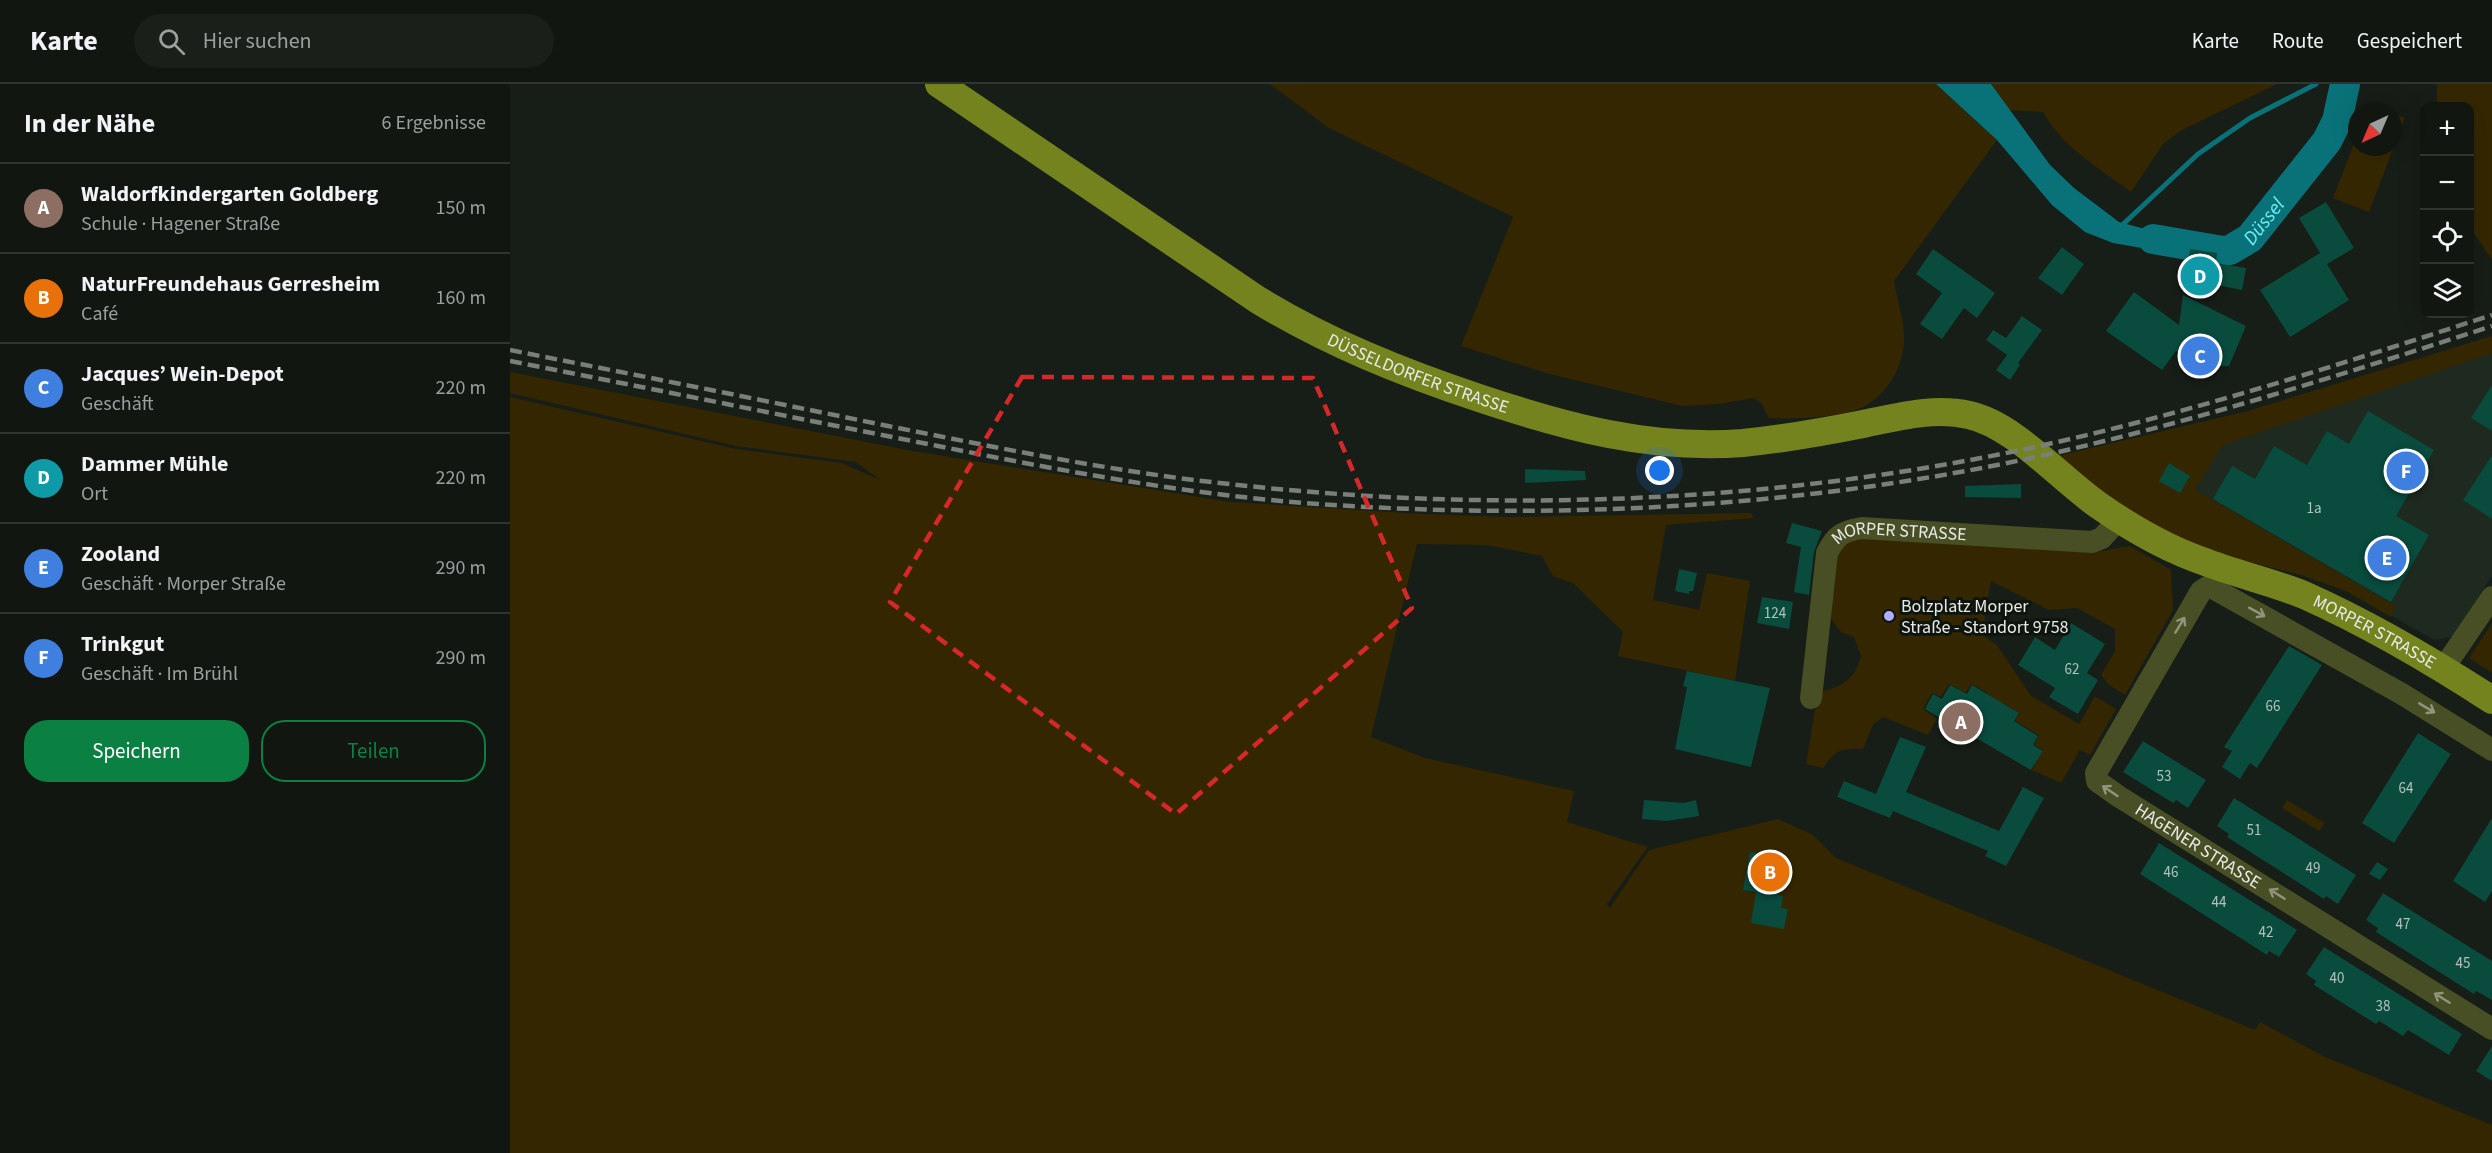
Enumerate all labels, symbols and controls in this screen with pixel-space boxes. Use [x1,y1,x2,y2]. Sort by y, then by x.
search box [134,14,554,68]
text: Karte [30,21,98,61]
icon: search [155,25,188,58]
text: Hier suchen [203,25,312,57]
text: Karte [2192,26,2239,56]
text: Route [2272,26,2324,56]
text: Gespeichert [2357,26,2462,56]
north arrow [2348,102,2402,156]
map controls [2420,102,2474,318]
button: + [2420,102,2474,156]
text: In der Nähe [24,105,155,142]
text: 6 Ergebnisse [381,109,486,137]
button: − [2420,156,2474,210]
text: Waldorfkindergarten Goldberg [81,178,378,210]
water label: Düssel [2237,192,2292,251]
text: A [38,194,49,222]
text: 150 m [436,194,486,222]
text: Schule · Hagener Straße [81,210,280,238]
button: locate [2420,210,2474,264]
pin: D [2180,254,2220,298]
button: layers [2420,264,2474,318]
text: NaturFreundehaus Gerresheim [81,268,380,300]
text: B [37,284,50,312]
text: 160 m [436,284,486,312]
text: Café [81,300,118,328]
street label: DÜSSELDORFER STRASSE [1323,328,1512,420]
pin: C [2180,334,2220,378]
text: Jacques’ Wein-Depot [81,358,284,390]
text: C [38,374,49,402]
text: 220 m [436,374,486,402]
text: Geschäft [81,390,154,418]
text: Dammer Mühle [81,448,228,480]
pin: F [2386,448,2426,494]
your location [1645,456,1674,485]
text: D [37,464,50,492]
text: 220 m [436,464,486,492]
text: Ort [81,480,108,508]
house number: 1a [2306,498,2322,519]
street label: MORPER STRASSE [1826,516,1967,551]
pin: E [2368,536,2406,580]
text: Zooland [81,538,160,570]
text: E [38,554,49,582]
text: 290 m [436,554,486,582]
text: Geschäft · Morper Straße [81,570,286,598]
street label: MORPER STRASSE [2309,589,2441,675]
place label: Bolzplatz Morper Straße - Standort 9758 [1901,594,2069,640]
house number: 124 [1764,603,1787,624]
one-way arrow [2249,606,2266,618]
marker: Bolzplatz Morper Straße - Standort 9758 [1882,609,1896,623]
one-way arrow [2174,617,2186,634]
text: Trinkgut [81,628,164,660]
text: F [38,644,49,672]
text: 290 m [436,644,486,672]
house number: 62 [2065,659,2079,680]
text: Geschäft · Im Brühl [81,660,238,688]
house number: 66 [2266,696,2280,717]
pin: A [1942,700,1980,744]
one-way arrow [2418,703,2435,715]
button: Speichern [24,720,249,782]
button: Teilen [261,720,486,782]
house number: 53 [2157,766,2171,787]
house number: 64 [2399,778,2414,799]
one-way arrow [2103,785,2119,797]
street label: HAGENER STRASSE [2130,798,2266,895]
house number: 51 [2247,820,2261,841]
pin: B [1750,850,1790,894]
house number: 49 [2306,858,2320,879]
house number: 46 [2164,862,2178,883]
one-way arrow [2269,888,2286,901]
house number: 44 [2212,892,2227,913]
house number: 47 [2396,914,2410,935]
house number: 42 [2259,922,2273,943]
house number: 45 [2456,953,2470,974]
house number: 40 [2330,968,2344,989]
one-way arrow [2434,991,2451,1004]
house number: 38 [2376,996,2390,1017]

